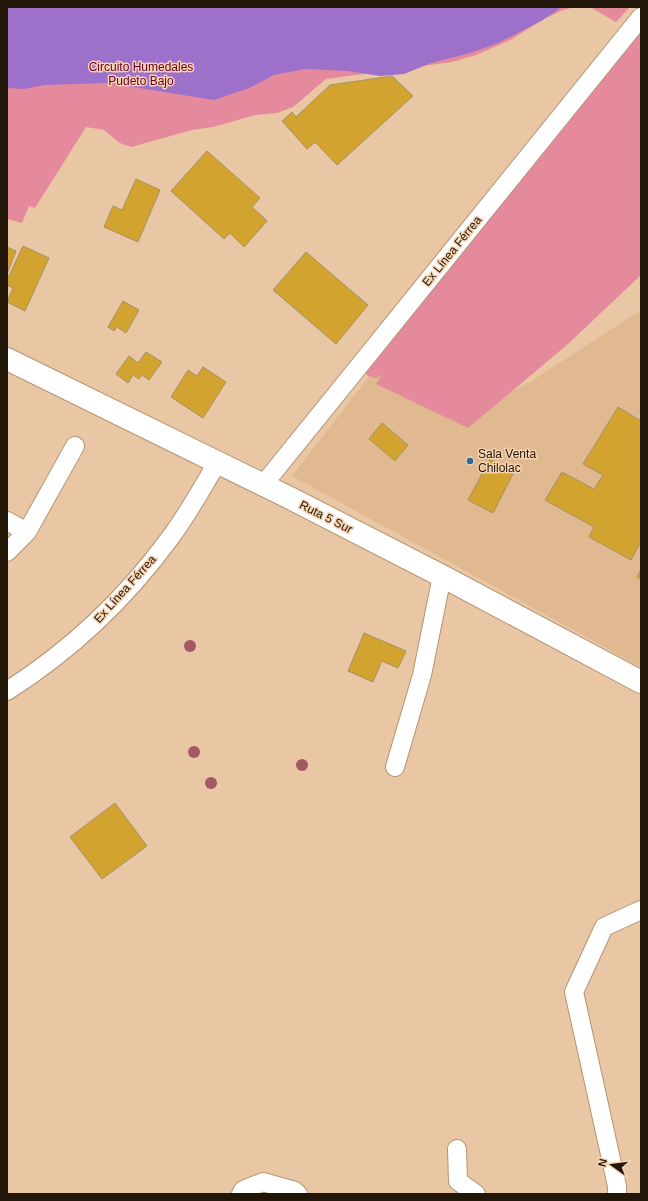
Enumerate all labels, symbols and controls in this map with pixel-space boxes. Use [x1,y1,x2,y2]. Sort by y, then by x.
park label: Circuito Humedales Pudeto Bajo [89,60,193,88]
street label: Ex Línea Férrea [419,213,485,289]
place label: Sala Venta Chilolac [478,447,536,475]
marker: Sala Venta Chilolac [465,456,475,466]
street label: Ruta 5 Sur [297,498,355,536]
street label: Ex Línea Férrea [91,552,159,626]
north arrow [592,1145,632,1185]
text: N [596,1157,609,1168]

